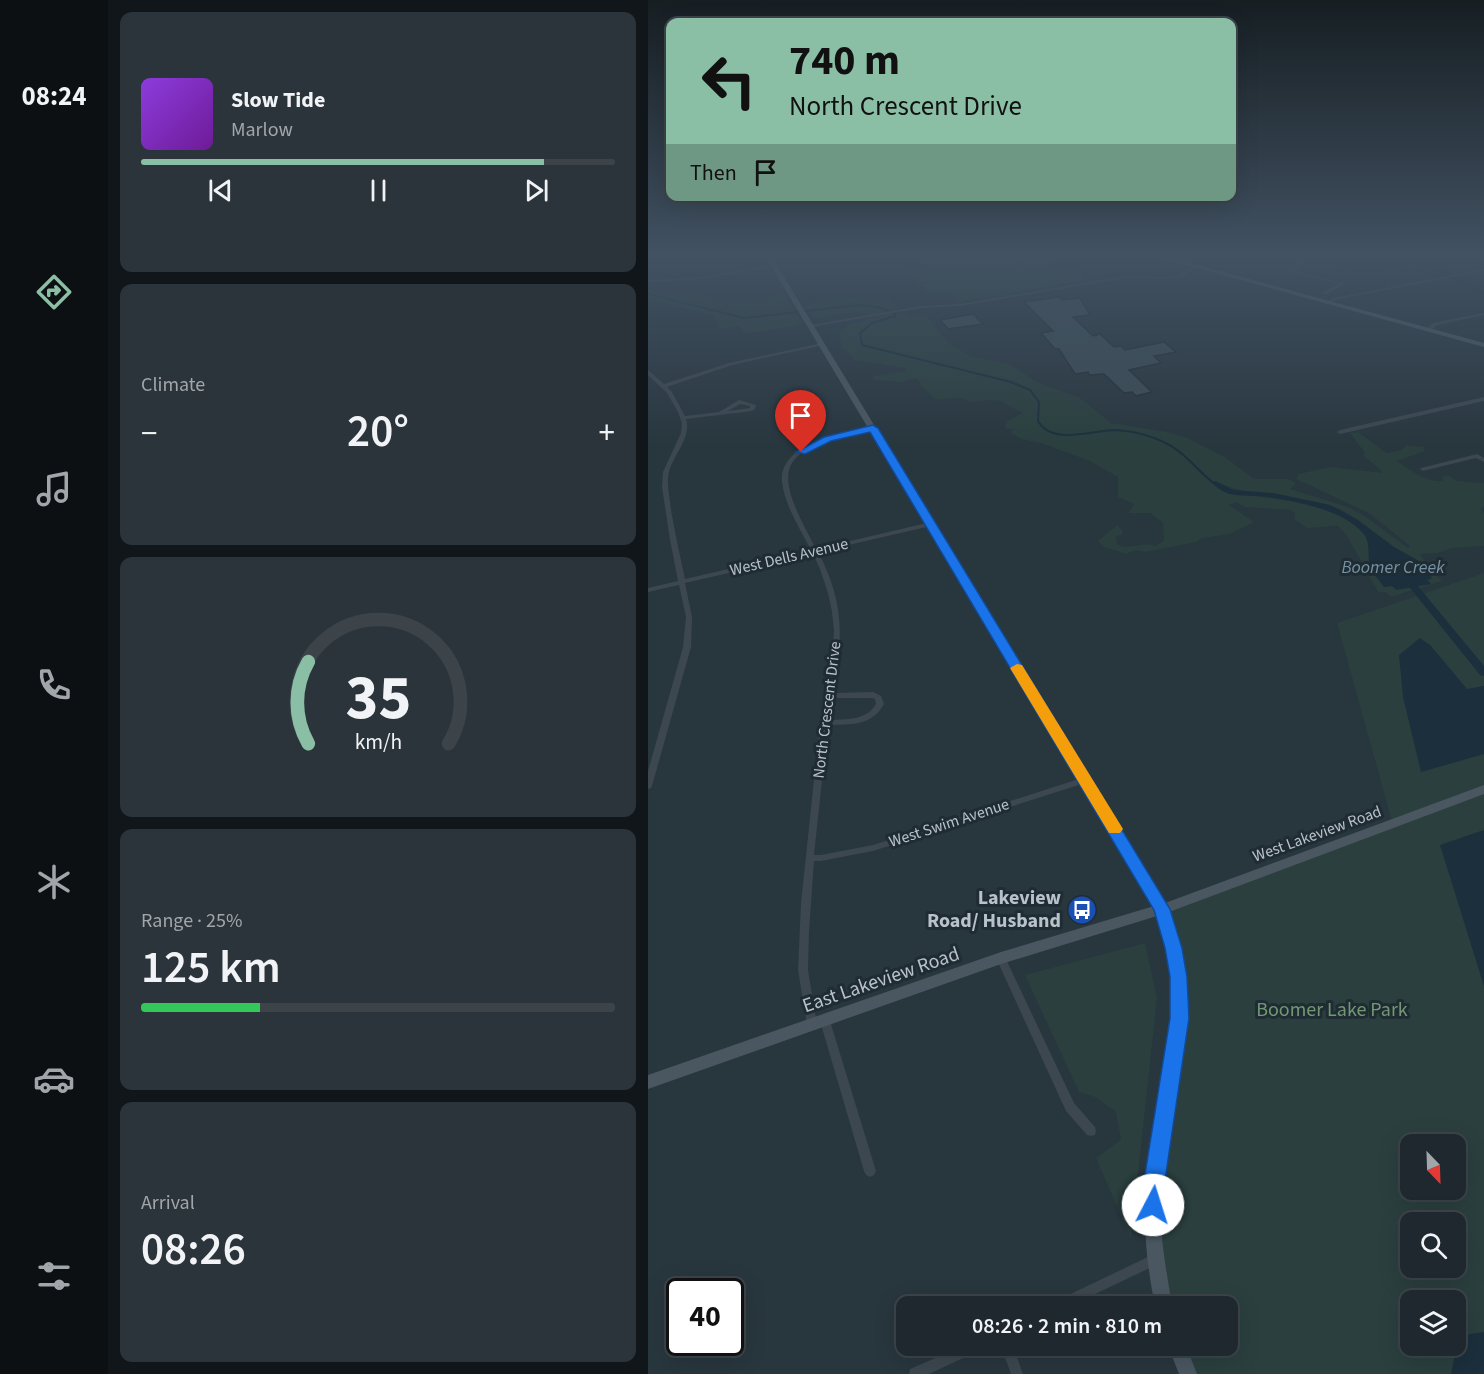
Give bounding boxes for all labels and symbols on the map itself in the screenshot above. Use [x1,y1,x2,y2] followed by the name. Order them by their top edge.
[775,390,826,452] pin
[728,533,850,581] street label: West Dells Avenue
[1341,555,1445,580] water label: Boomer Creek
[808,640,846,780] street label: North Crescent Drive
[886,793,1012,853] street label: West Swim Avenue
[1250,800,1384,868] street label: West Lakeview Road
[927,884,1061,935] place label: Lakeview Road/ Husband
[1066,894,1098,926] bus stop icon: Lakeview Road/ Husband
[799,940,963,1020] street label: East Lakeview Road
[1256,996,1408,1024] park label: Boomer Lake Park
[1400,1134,1466,1200] north arrow
[1121,1173,1185,1237] position arrow
[666,1278,744,1356] speed limit sign: 40

